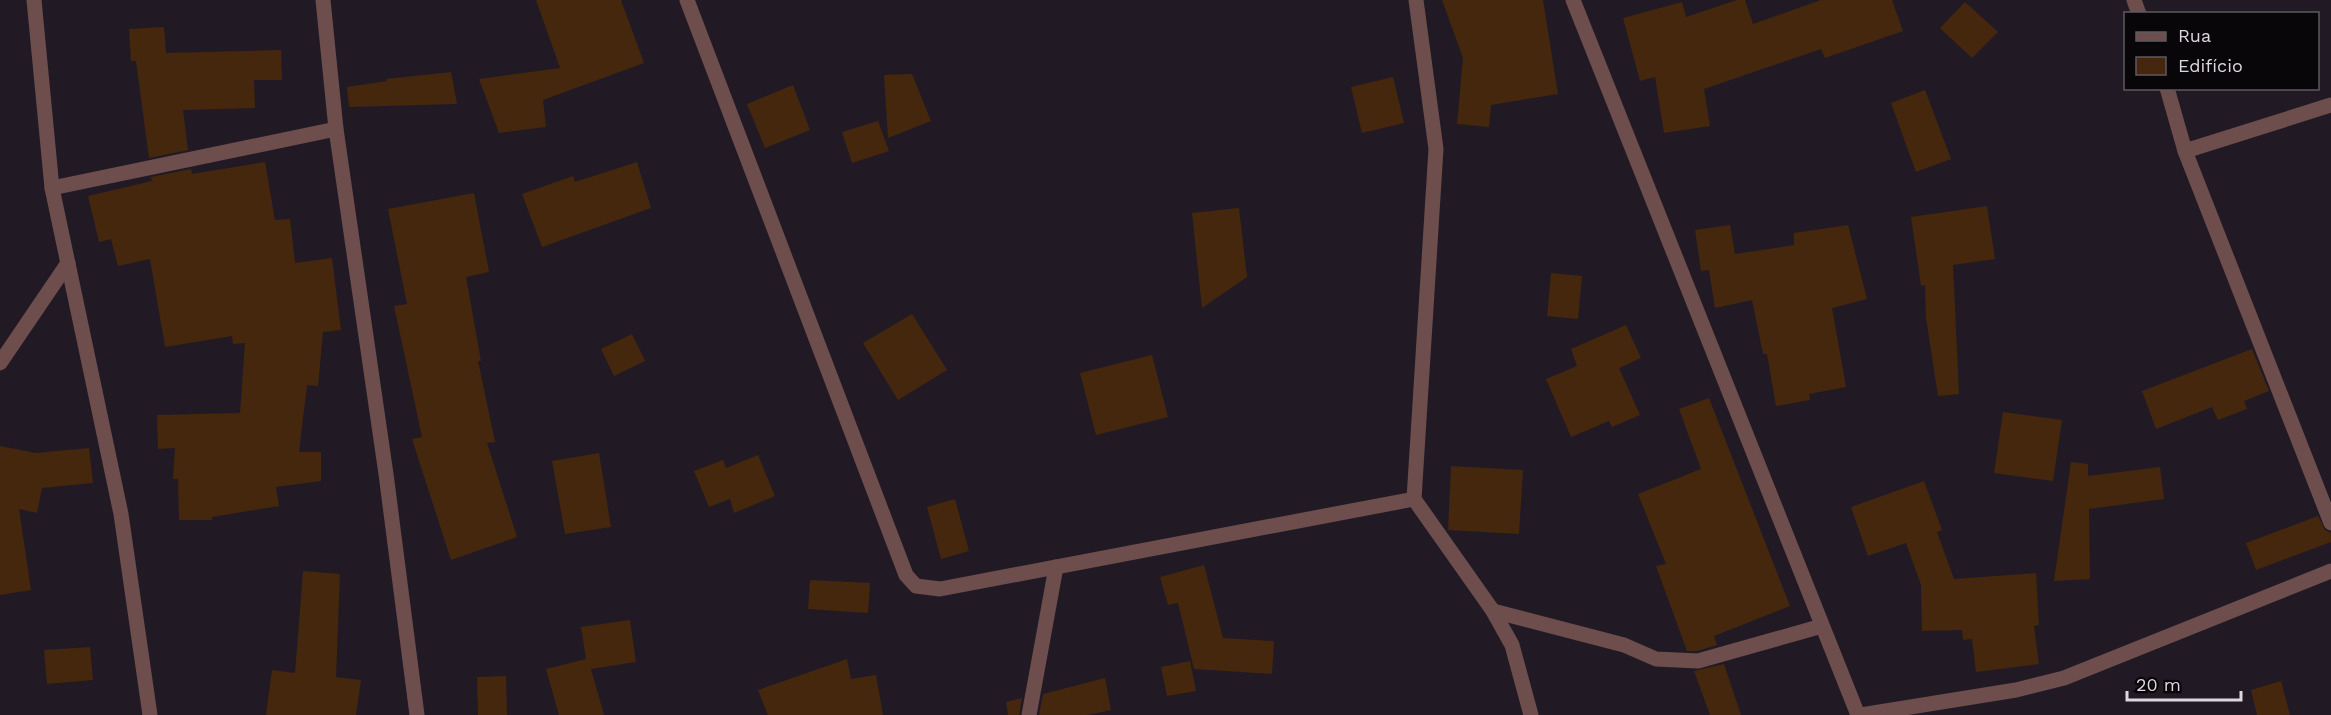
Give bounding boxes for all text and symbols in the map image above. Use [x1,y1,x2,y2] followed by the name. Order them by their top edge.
[2124,12,2319,90] legend
[2178,25,2211,46] text: Rua
[2178,55,2243,76] text: Edifício
[2127,664,2241,702] scale bar
[2136,674,2181,695] text: 20 m

